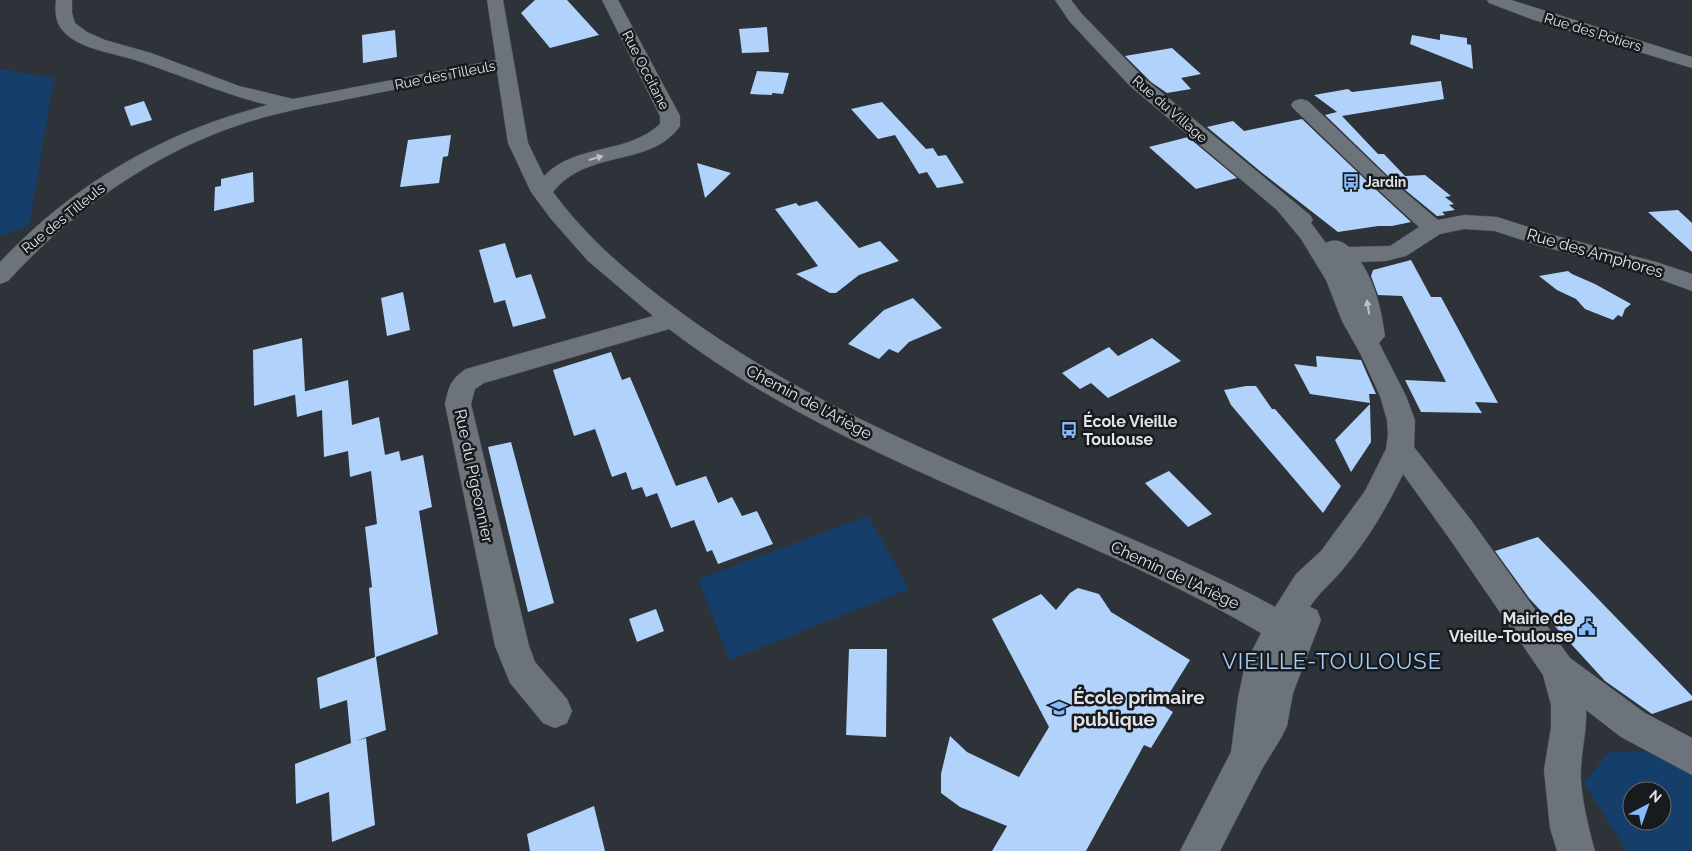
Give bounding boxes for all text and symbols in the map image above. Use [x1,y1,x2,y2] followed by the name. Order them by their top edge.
[1542,10,1644,54] street label: Rue des Potiers
[619,28,673,112] street label: Rue Occitane
[393,57,497,93] street label: Rue des Tilleuls
[1129,72,1211,146] street label: Rue du Village
[589,153,604,161] one-way arrow
[1341,172,1361,192] bus stop icon: Jardin
[1365,174,1406,190] place label: Jardin
[18,179,108,256] street label: Rue des Tilleuls
[1525,224,1665,282] street label: Rue des Amphores
[1363,299,1371,315] one-way arrow
[743,361,875,443] street label: Chemin de l'Ariège
[451,407,498,545] street label: Rue du Pigeonnier
[1083,411,1178,449] place label: École Vieille Toulouse
[1059,420,1079,440] bus stop icon: École Vieille Toulouse
[1108,537,1242,613] street label: Chemin de l'Ariège
[1449,609,1573,646] place label: Mairie de Vieille-Toulouse
[1577,617,1597,637] public building icon: Mairie de Vieille-Toulouse
[1222,648,1442,674] district label: VIEILLE-TOULOUSE
[1073,686,1205,730] place label: École primaire publique
[1049,698,1069,718] school or university icon: École primaire publique
[1622,781,1672,831] north arrow
[1646,787,1665,806] text: N

